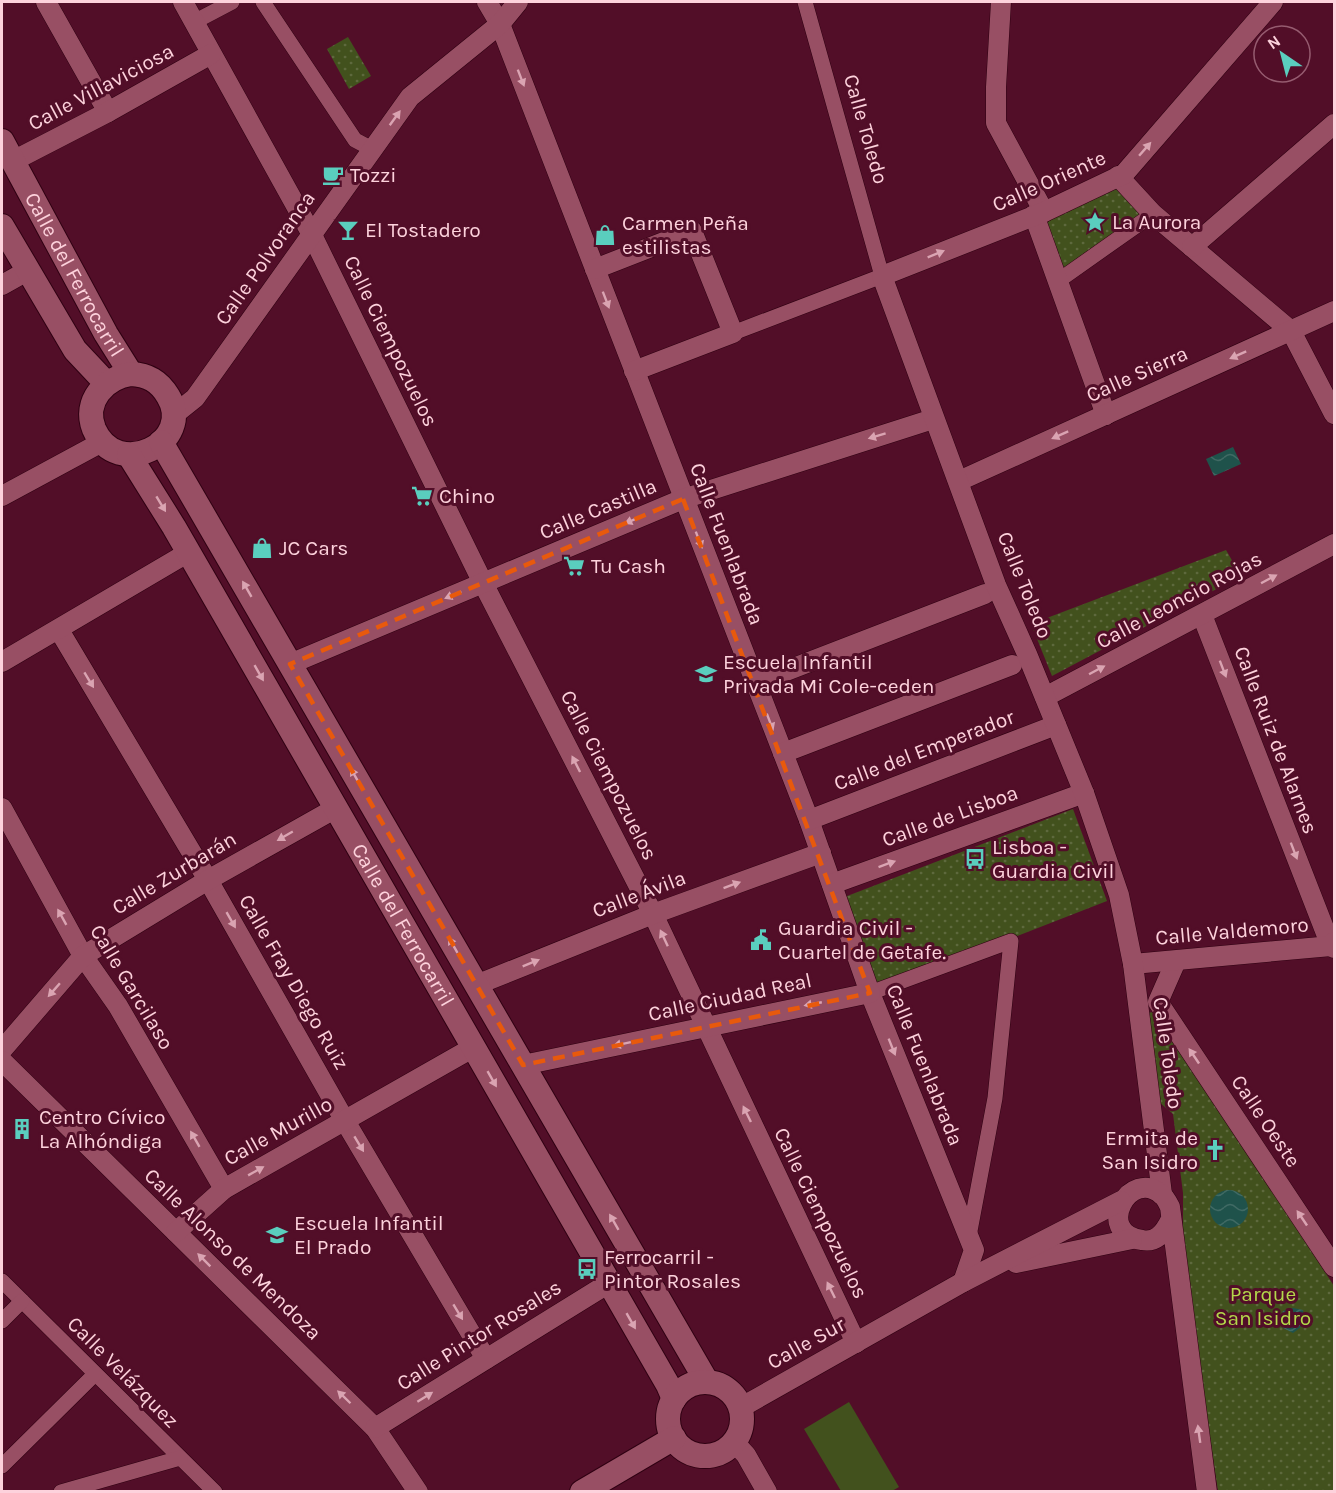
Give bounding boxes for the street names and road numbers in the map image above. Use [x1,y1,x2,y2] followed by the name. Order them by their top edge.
[24,39,178,135] street label: Calle Villaviciosa
[839,71,893,187] street label: Calle Toledo
[989,145,1109,217] street label: Calle Oriente
[210,187,320,329] street label: Calle Polvoranca
[20,188,129,361] street label: Calle del Ferrocarril
[339,252,443,430] street label: Calle Ciempozuelos
[1083,341,1191,407] street label: Calle Sierra
[685,460,769,628] street label: Calle Fuenlabrada
[536,474,660,544] street label: Calle Castilla
[993,528,1057,642] street label: Calle Toledo
[1092,546,1266,654] street label: Calle Leoncio Rojas
[1229,643,1323,837] street label: Calle Ruiz de Alarnes
[556,686,662,864] street label: Calle Ciempozuelos
[830,704,1018,795] street label: Calle del Emperador
[879,780,1021,852] street label: Calle de Lisboa
[108,827,240,919] street label: Calle Zurbarán
[347,839,459,1010] street label: Calle del Ferrocarril
[589,865,689,923] street label: Calle Ávila
[234,890,354,1074] street label: Calle Fray Diego Ruiz
[1154,912,1310,950] street label: Calle Valdemoro
[85,920,179,1054] street label: Calle Garcilaso
[646,968,814,1026] street label: Calle Ciudad Real
[882,981,968,1149] street label: Calle Fuenlabrada
[1148,995,1188,1111] street label: Calle Toledo
[1226,1070,1306,1172] street label: Calle Oeste
[220,1092,336,1170] street label: Calle Murillo
[769,1124,873,1302] street label: Calle Ciempozuelos
[140,1163,326,1345] street label: Calle Alonso de Mendoza
[392,1275,566,1395] street label: Calle Pintor Rosales
[63,1312,183,1432] street label: Calle Velázquez
[763,1312,849,1374] street label: Calle Sur

